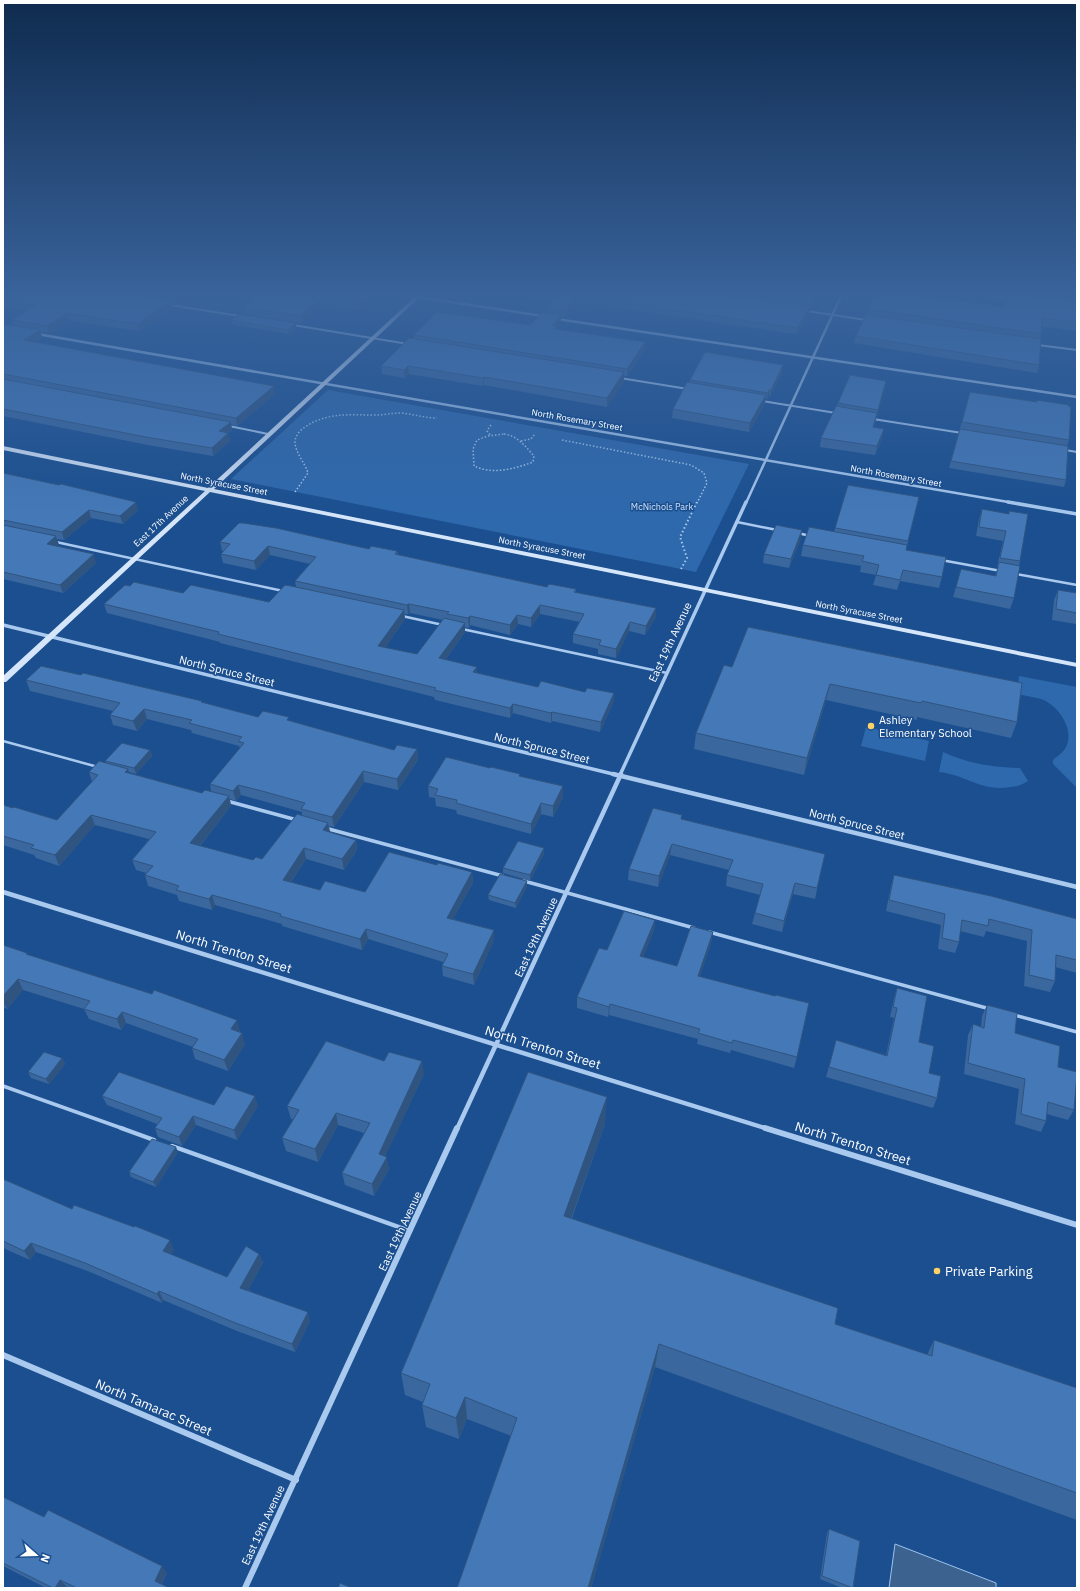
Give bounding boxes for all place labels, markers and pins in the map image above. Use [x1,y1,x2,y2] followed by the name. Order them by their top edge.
[879,713,972,740] place label: Ashley Elementary School
[866,721,876,731] marker: Ashley Elementary School
[945,1263,1033,1280] place label: Private Parking
[932,1266,942,1276] marker: Private Parking

